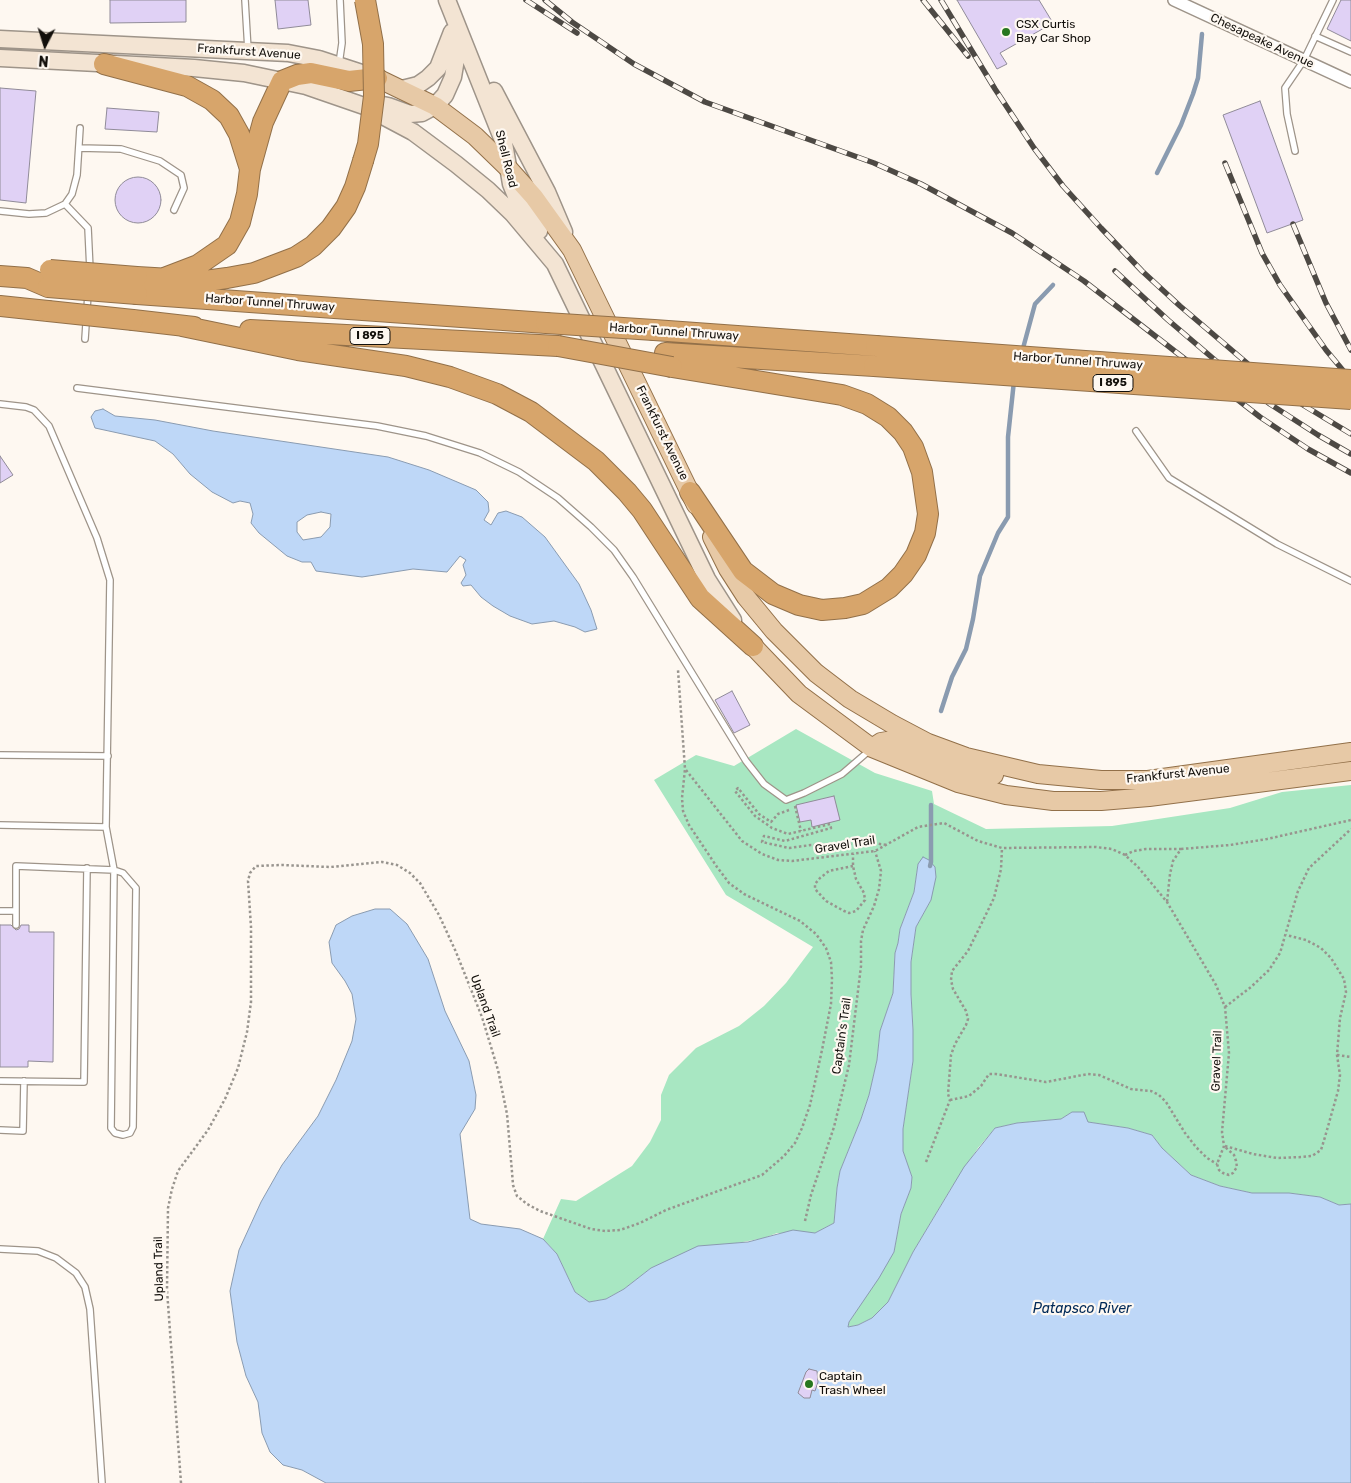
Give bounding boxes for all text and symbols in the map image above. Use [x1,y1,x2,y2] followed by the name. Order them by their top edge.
[1208,11,1316,71] street label: Chesapeake Avenue
[1016,18,1091,46] place label: CSX Curtis Bay Car Shop
[20,20,70,70] north arrow
[1000,26,1012,38] marker: CSX Curtis Bay Car Shop
[197,41,301,63] street label: Frankfurst Avenue
[38,52,49,69] text: N
[492,129,520,189] street label: Shell Road
[205,291,335,315] street label: Harbor Tunnel Thruway
[609,320,739,344] street label: Harbor Tunnel Thruway
[350,328,390,344] road number: I 895
[1013,349,1143,373] street label: Harbor Tunnel Thruway
[1093,374,1133,392] road number: I 895
[633,383,691,483] street label: Frankfurst Avenue
[1126,761,1230,787] street label: Frankfurst Avenue
[814,833,876,857] street label: Gravel Trail
[467,973,503,1039] street label: Upland Trail
[830,997,854,1075] street label: Captain's Trail
[1209,1030,1225,1092] street label: Gravel Trail
[151,1236,167,1302] street label: Upland Trail
[1033,1301,1131,1317] water label: Patapsco River
[819,1370,886,1398] place label: Captain Trash Wheel
[803,1378,815,1390] marker: Captain Trash Wheel

